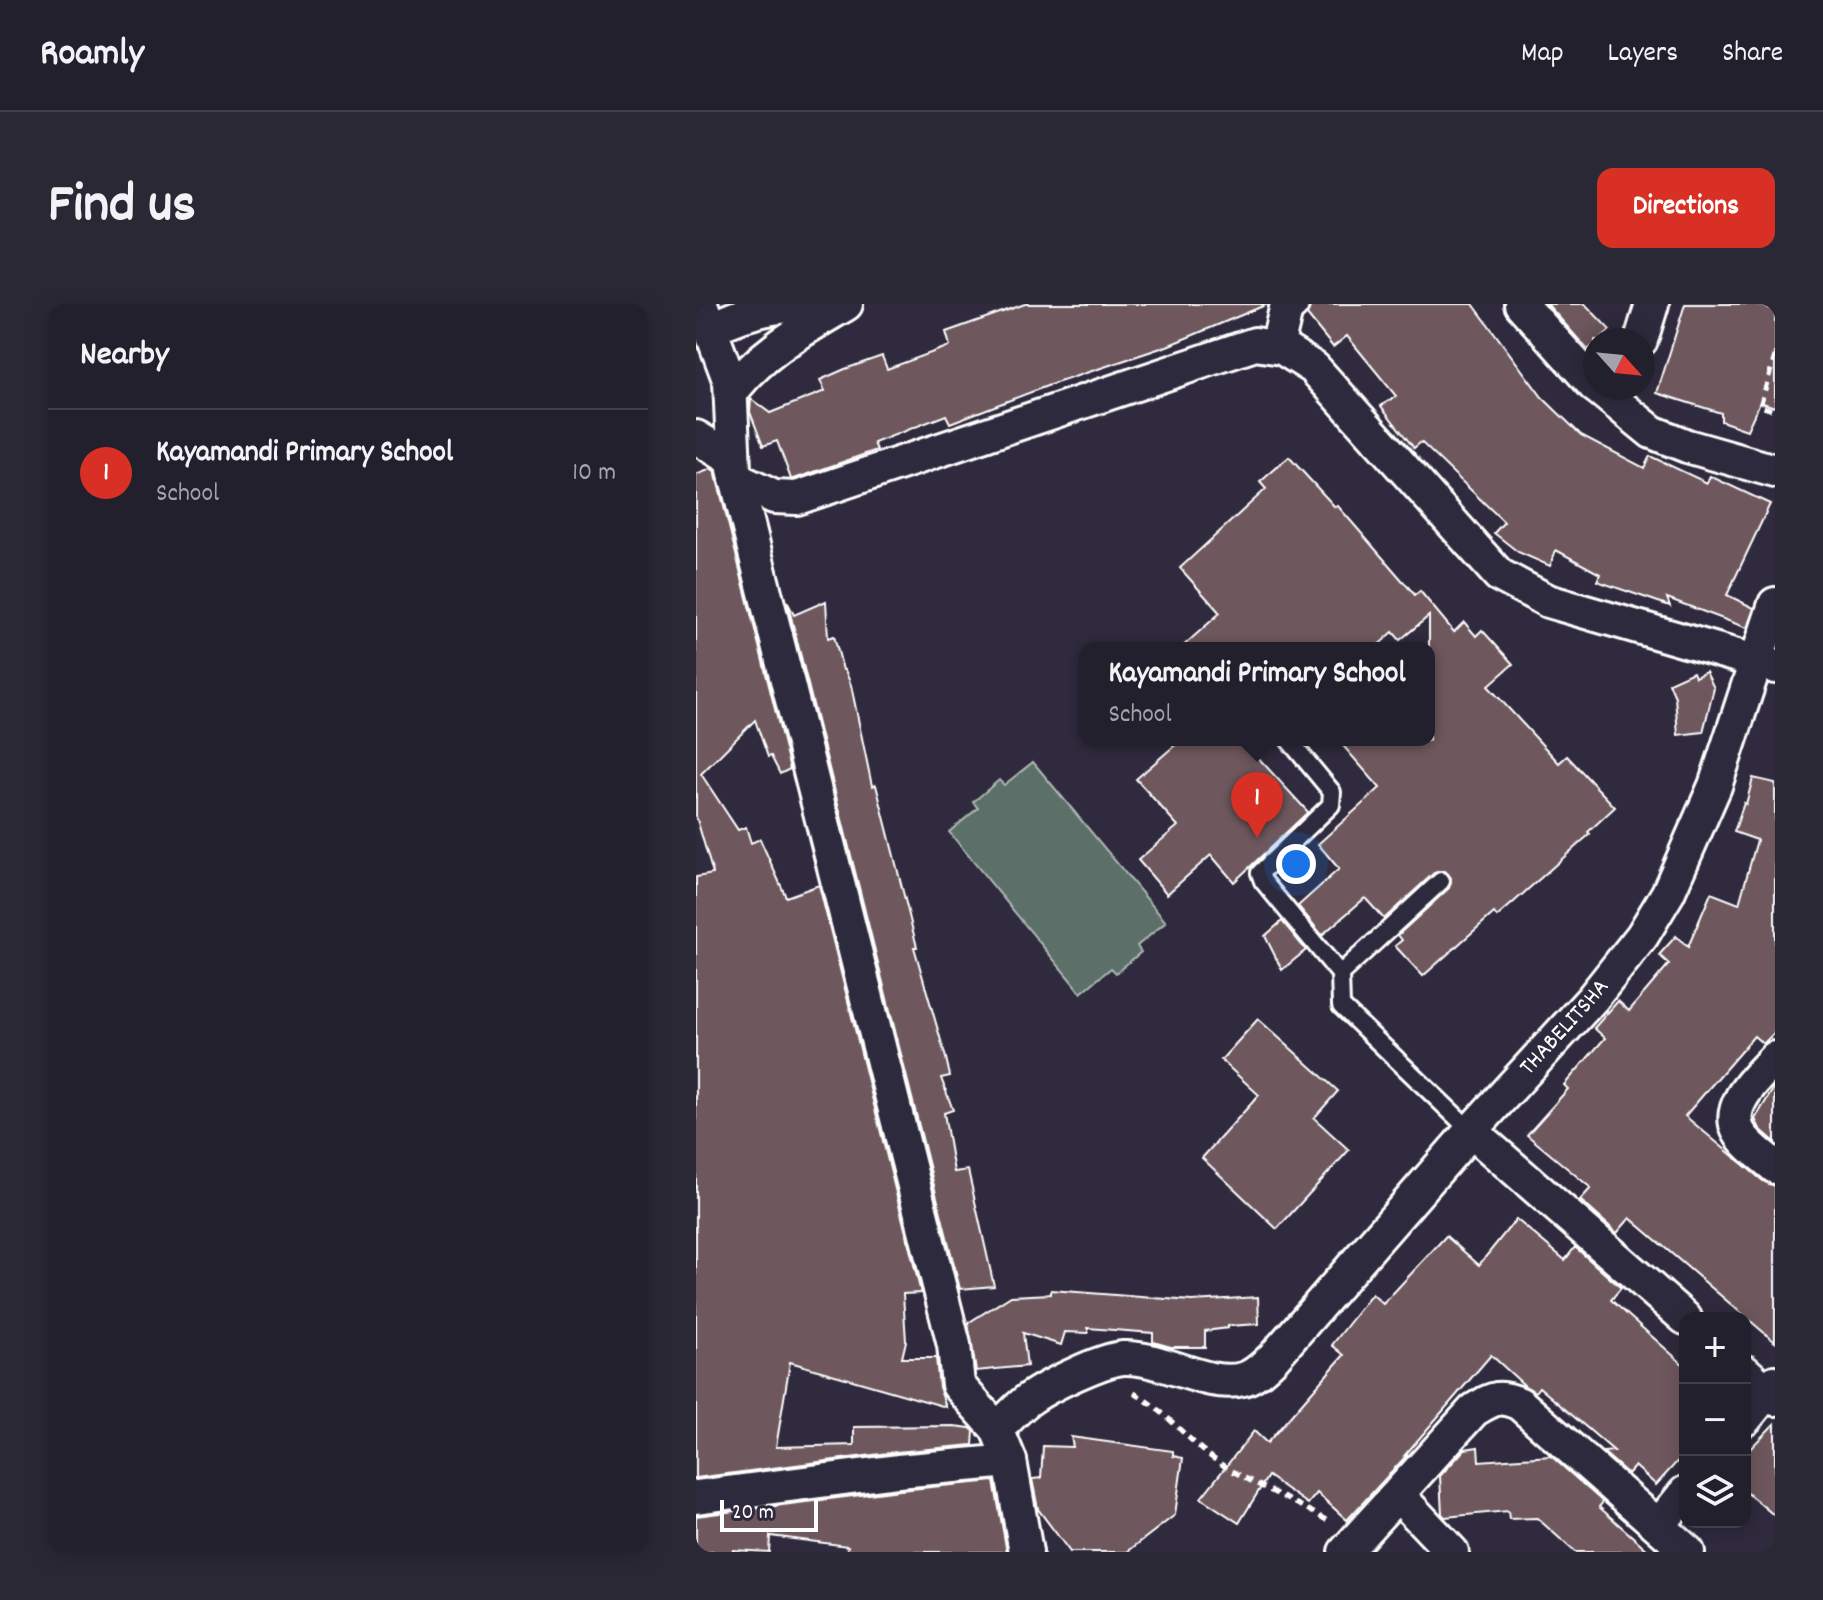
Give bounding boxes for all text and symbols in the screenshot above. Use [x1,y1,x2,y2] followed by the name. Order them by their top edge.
[40,28,144,83] text: Roamly
[1521,35,1564,75] text: Map
[1608,35,1678,75] text: Layers
[1722,35,1783,75] text: Share
[48,168,196,248] text: Find us
[1597,168,1775,248] button: Directions
[1583,328,1655,400] north arrow
[80,332,169,381] text: Nearby
[156,433,453,476] text: Kayamandi Primary School
[103,455,109,492] text: 1
[572,455,616,492] text: 10 m
[156,476,219,513] text: School
[1079,642,1435,746] popup
[1108,654,1406,697] text: Kayamandi Primary School
[1108,697,1172,734] text: School
[1231,772,1283,838] pin: 1
[1276,844,1316,884] your location
[1512,972,1618,1084] street label: THABELITSHA
[1679,1312,1751,1528] map controls
[1679,1312,1751,1384] button: +
[1679,1384,1751,1456] button: −
[1679,1456,1751,1528] button: layers
[720,1496,818,1532] scale bar
[732,1498,774,1529] text: 20 m

